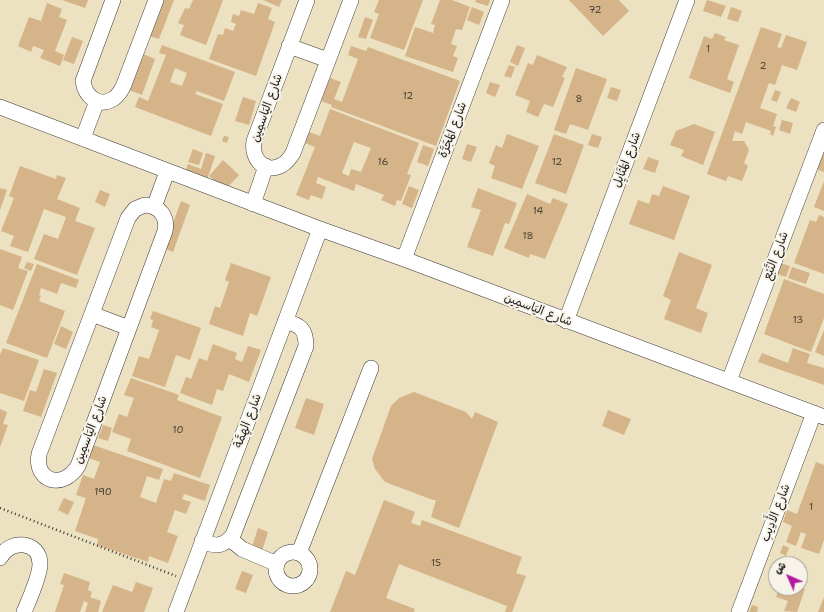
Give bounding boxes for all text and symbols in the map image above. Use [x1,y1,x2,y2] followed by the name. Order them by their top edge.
[588,4,602,16] house number: 72
[706,43,710,55] house number: 1
[760,60,766,72] house number: 2
[248,72,286,144] street label: شارع اليَاسمِين
[403,90,413,102] house number: 12
[576,93,582,105] house number: 8
[436,100,470,160] street label: شارع المَجَرَّة
[610,130,644,190] street label: شارع المَثَايِل
[378,156,388,168] house number: 16
[552,156,562,168] house number: 12
[533,205,543,217] house number: 14
[522,230,534,242] house number: 18
[760,230,792,282] street label: شارع النَّبْع
[502,290,574,330] street label: شارع اليَاسمِين
[793,314,803,326] house number: 13
[231,392,265,450] street label: شارع الهِمَّة
[71,394,111,466] street label: شارع اليَاسمِين
[173,424,183,436] house number: 10
[758,482,794,544] street label: شارع الأَدِيب
[94,486,112,498] house number: 190
[809,501,813,513] house number: 1
[768,556,808,596] north arrow
[431,557,441,569] house number: 15
[770,558,789,577] text: ش

